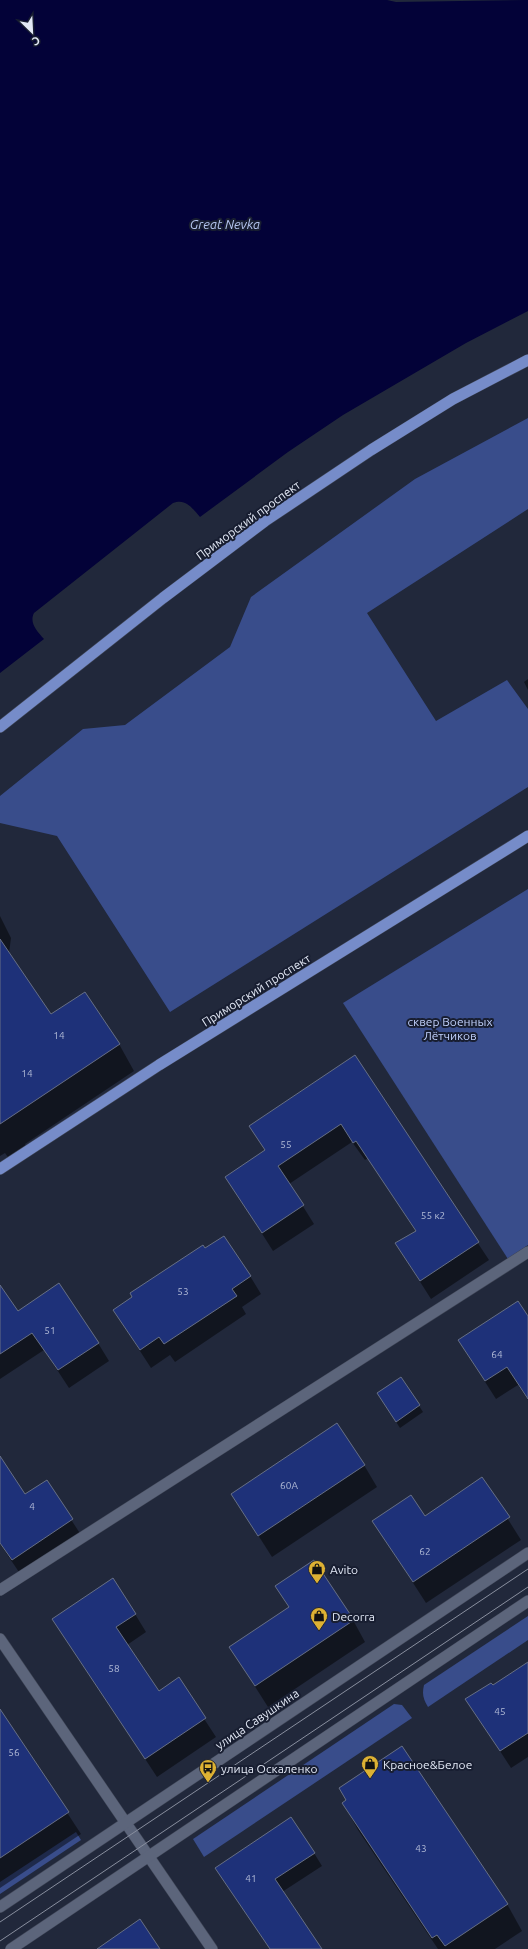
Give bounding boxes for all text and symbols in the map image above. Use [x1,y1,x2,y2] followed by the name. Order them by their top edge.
[12,12,52,52] north arrow
[30,34,42,48] text: С
[190,217,260,231] water label: Great Nevka
[193,477,303,562] street label: Приморский проспект
[199,951,313,1029] street label: Приморский проспект
[407,1015,493,1042] park label: сквер Военных Лётчиков
[53,1030,65,1041] house number: 14
[21,1068,33,1079] house number: 14
[280,1139,292,1150] house number: 55
[421,1210,445,1221] house number: 55 к2
[177,1286,189,1297] house number: 53
[44,1325,56,1336] house number: 51
[491,1349,503,1360] house number: 64
[280,1480,298,1491] house number: 60А
[29,1501,35,1512] house number: 4
[419,1546,431,1557] house number: 62
[307,1559,327,1584] shop icon: Avito
[330,1563,358,1576] place label: Avito
[309,1606,329,1631] shop icon: Decorra
[332,1610,375,1623] place label: Decorra
[108,1663,120,1674] house number: 58
[213,1686,301,1752] street label: улица Савушкина
[494,1706,506,1717] house number: 45
[8,1747,20,1758] house number: 56
[360,1754,380,1779] shop icon: Красное&Белое
[198,1758,218,1783] bus stop icon: улица Оскаленко
[383,1758,472,1771] place label: Красное&Белое
[221,1762,317,1775] place label: улица Оскаленко
[415,1843,427,1854] house number: 43
[245,1873,257,1884] house number: 41

